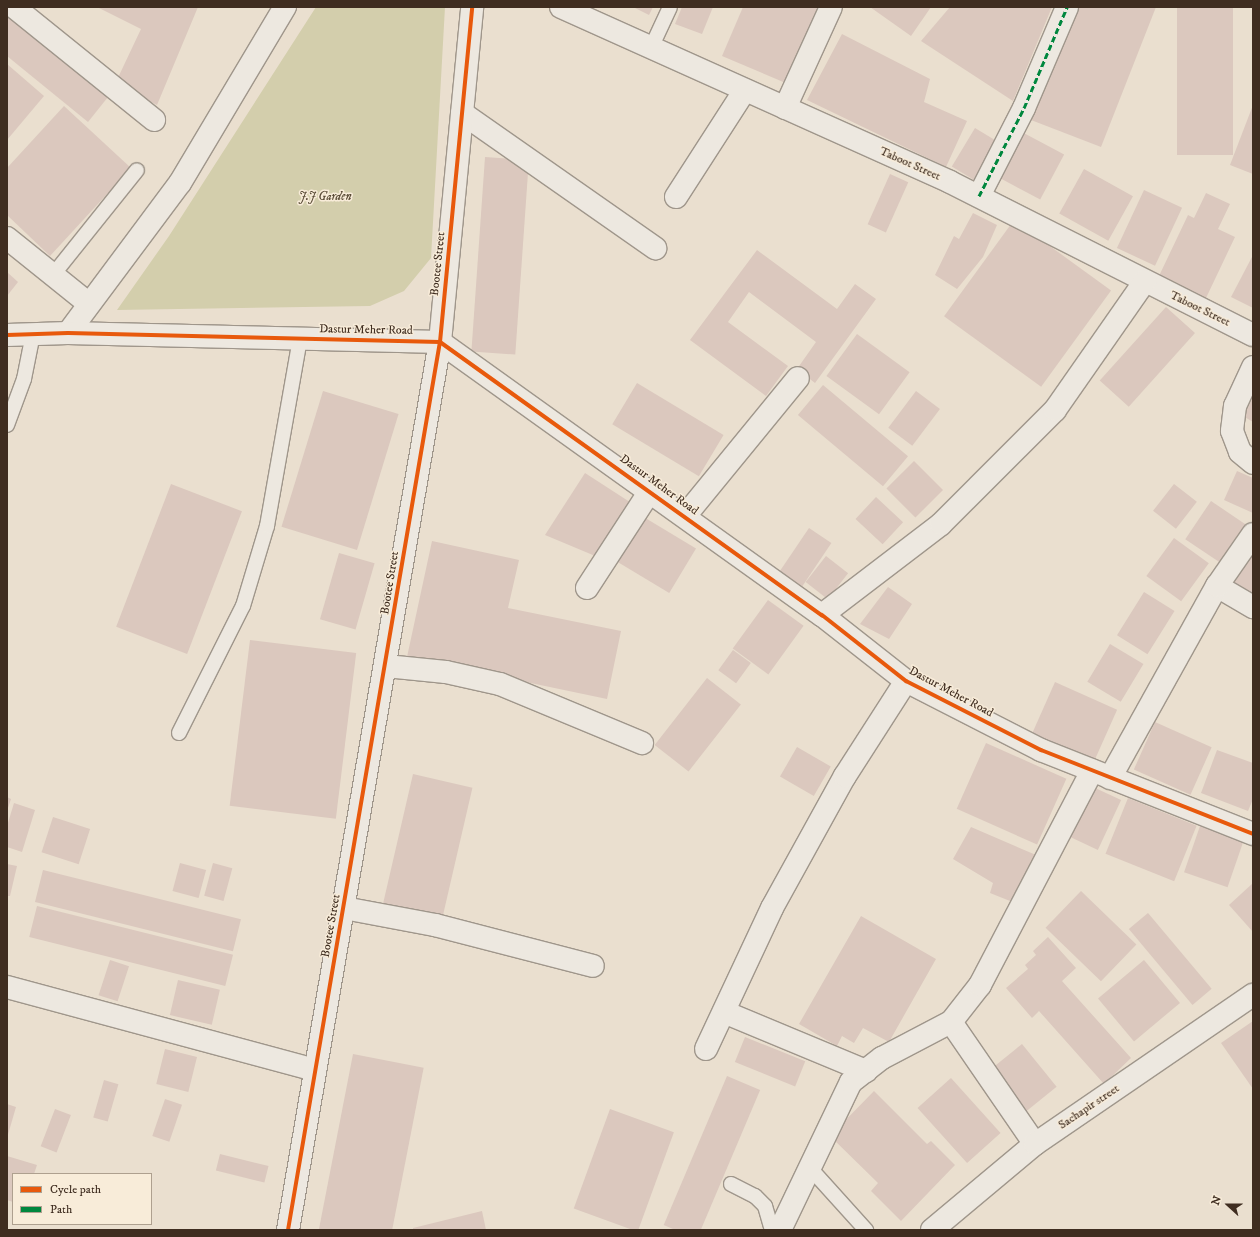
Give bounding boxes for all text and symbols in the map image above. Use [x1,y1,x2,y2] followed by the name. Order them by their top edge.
[877,144,943,184] street label: Taboot Street
[299,190,351,204] park label: J.J Garden
[427,231,449,297] street label: Bootee Street
[1168,288,1232,330] street label: Taboot Street
[319,322,413,338] street label: Dastur Meher Road
[617,452,701,518] street label: Dastur Meher Road
[378,550,402,616] street label: Bootee Street
[906,664,996,720] street label: Dastur Meher Road
[318,893,344,959] street label: Bootee Street
[1056,1081,1122,1133] street label: Sachapir street
[12,1173,152,1225] legend
[50,1182,101,1197] text: Cycle path
[1208,1185,1248,1225] north arrow
[1209,1194,1225,1207] text: N
[50,1202,72,1217] text: Path

